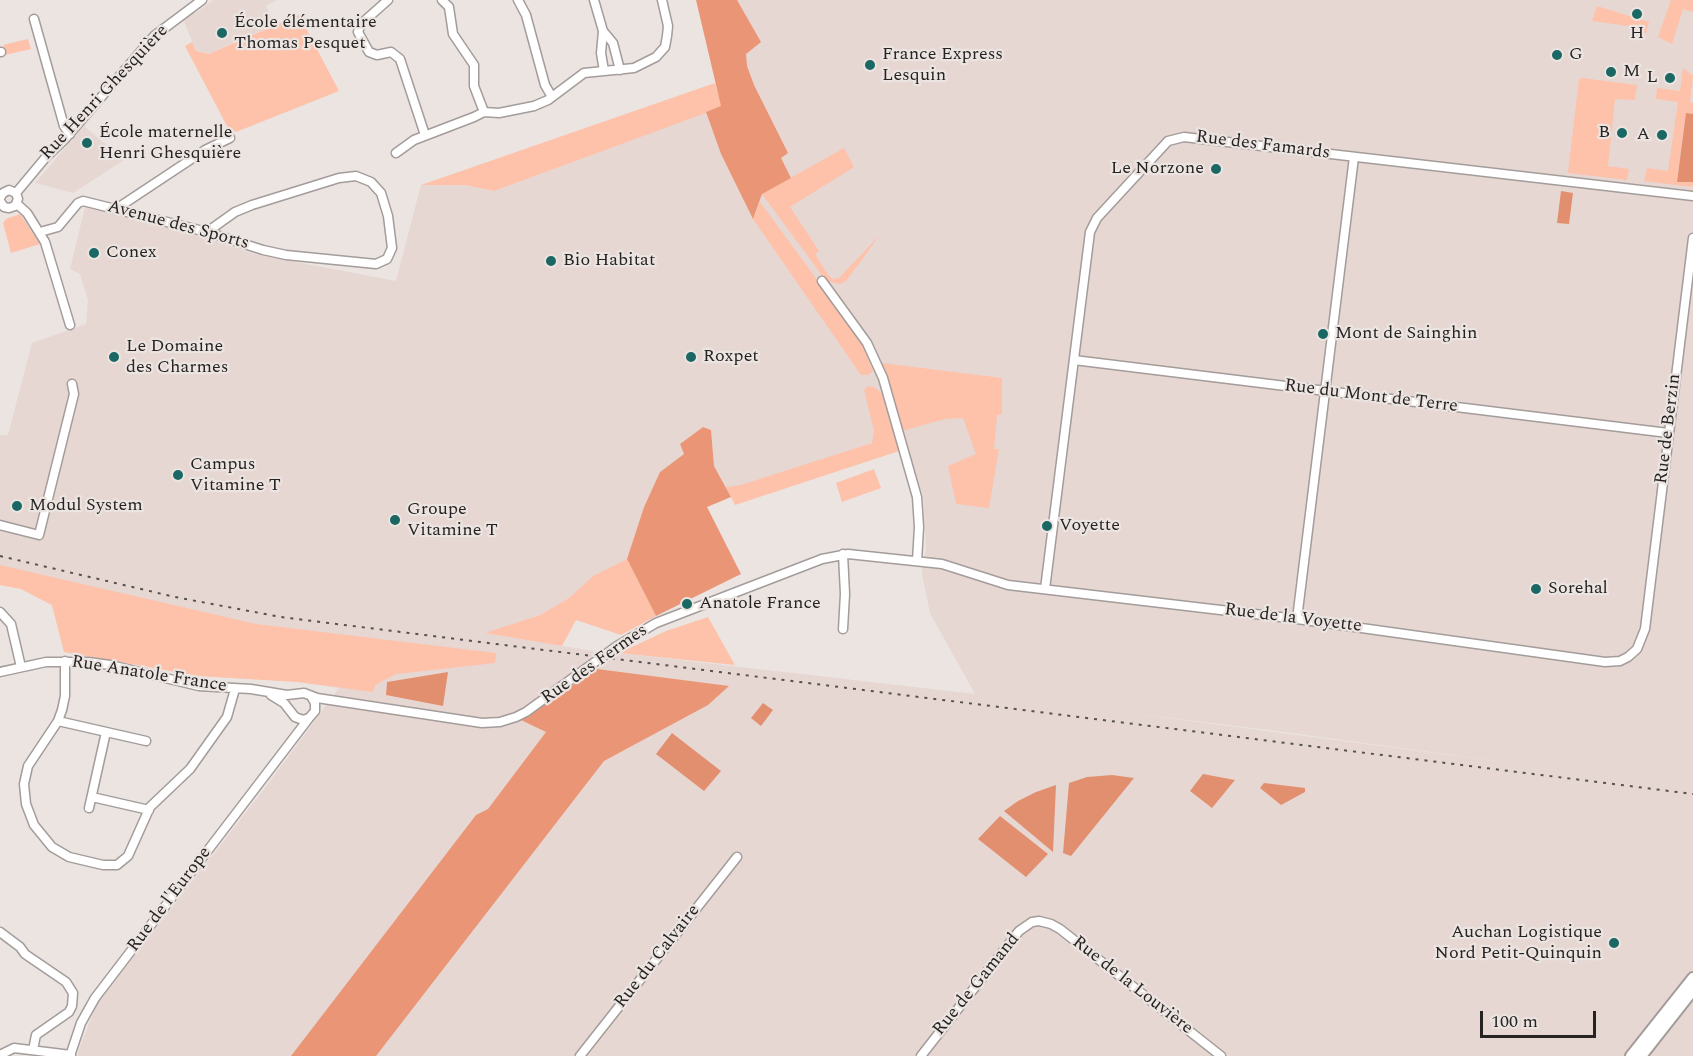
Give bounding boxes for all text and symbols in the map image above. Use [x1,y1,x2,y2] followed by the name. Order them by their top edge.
[1630,7,1644,21] marker: H
[234,12,377,54] place label: École élémentaire Thomas Pesquet
[37,21,173,165] street label: Rue Henri Ghesquière
[1630,23,1644,45] place label: H
[215,26,229,40] marker: École élémentaire Thomas Pesquet
[882,44,1003,86] place label: France Express Lesquin
[1569,44,1583,66] place label: G
[1550,48,1564,62] marker: G
[863,58,877,72] marker: France Express Lesquin
[1623,61,1640,83] place label: M
[1604,65,1618,79] marker: M
[1647,67,1658,89] place label: L
[1663,71,1677,85] marker: L
[99,122,241,164] place label: École maternelle Henri Ghesquière
[1598,122,1610,144] place label: B
[1637,124,1650,146] place label: A
[1615,126,1629,140] marker: B
[1195,127,1331,165] street label: Rue des Famards
[1655,128,1669,142] marker: A
[80,136,94,150] marker: École maternelle Henri Ghesquière
[1111,158,1204,180] place label: Le Norzone
[1209,162,1223,176] marker: Le Norzone
[105,197,251,255] street label: Avenue des Sports
[106,242,157,264] place label: Conex
[87,246,101,260] marker: Conex
[563,250,655,272] place label: Bio Habitat
[544,254,558,268] marker: Bio Habitat
[1335,323,1477,345] place label: Mont de Sainghin
[1316,327,1330,341] marker: Mont de Sainghin
[126,336,228,378] place label: Le Domaine des Charmes
[703,346,759,368] place label: Roxpet
[107,350,121,364] marker: Le Domaine des Charmes
[684,350,698,364] marker: Roxpet
[1652,373,1686,485] street label: Rue de Berzin
[1283,376,1459,418] street label: Rue du Mont de Terre
[190,454,281,496] place label: Campus Vitamine T
[171,468,185,482] marker: Campus Vitamine T
[29,495,143,517] place label: Modul System
[10,499,24,513] marker: Modul System
[407,499,498,542] place label: Groupe Vitamine T
[388,513,402,527] marker: Groupe Vitamine T
[1059,515,1120,537] place label: Voyette
[1040,519,1054,533] marker: Voyette
[1548,578,1608,600] place label: Sorehal
[1529,582,1543,596] marker: Sorehal
[699,593,821,615] place label: Anatole France
[680,597,694,611] marker: Anatole France
[1223,600,1363,638] street label: Rue de la Voyette
[538,620,652,710] street label: Rue des Fermes
[70,652,228,698] street label: Rue Anatole France
[123,843,217,957] street label: Rue de l'Europe
[611,901,705,1013] street label: Rue du Calvaire
[1435,922,1602,964] place label: Auchan Logistique Nord Petit-Quinquin
[929,929,1025,1041] street label: Rue de Gamand
[1067,932,1197,1040] street label: Rue de la Louvière
[1607,936,1621,950] marker: Auchan Logistique Nord Petit-Quinquin
[1483,999,1598,1037] scale bar
[1491,1008,1538,1035] text: 100 m

